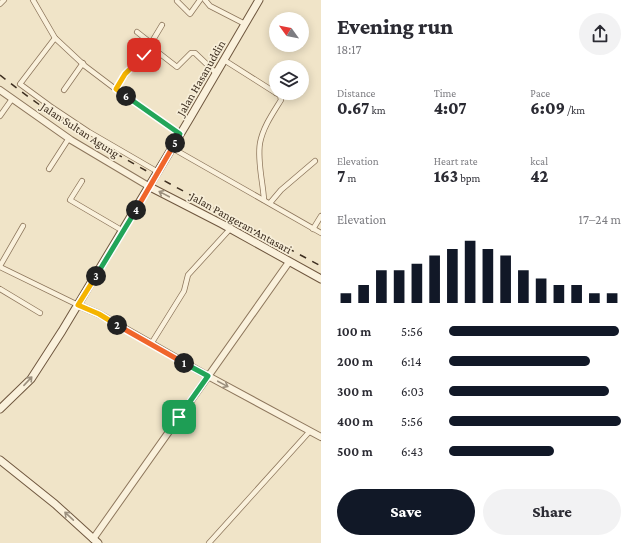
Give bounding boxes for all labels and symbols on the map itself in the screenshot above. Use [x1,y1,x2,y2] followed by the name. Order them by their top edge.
[269,12,309,52] north arrow
[173,37,229,119] street label: Jalan Hasanuddin
[127,38,161,72] pin
[116,86,136,106] pin: 6
[37,99,122,161] street label: Jalan Sultan Agung
[165,133,185,153] pin: 5
[158,189,170,197] one-way arrow
[187,189,294,257] street label: Jalan Pangeran Antasari
[126,200,146,220] pin: 4
[86,266,106,286] pin: 3
[107,315,127,335] pin: 2
[174,353,194,373] pin: 1
[23,376,32,387] one-way arrow
[217,381,229,389] one-way arrow
[162,400,196,434] pin
[64,512,74,521] one-way arrow

